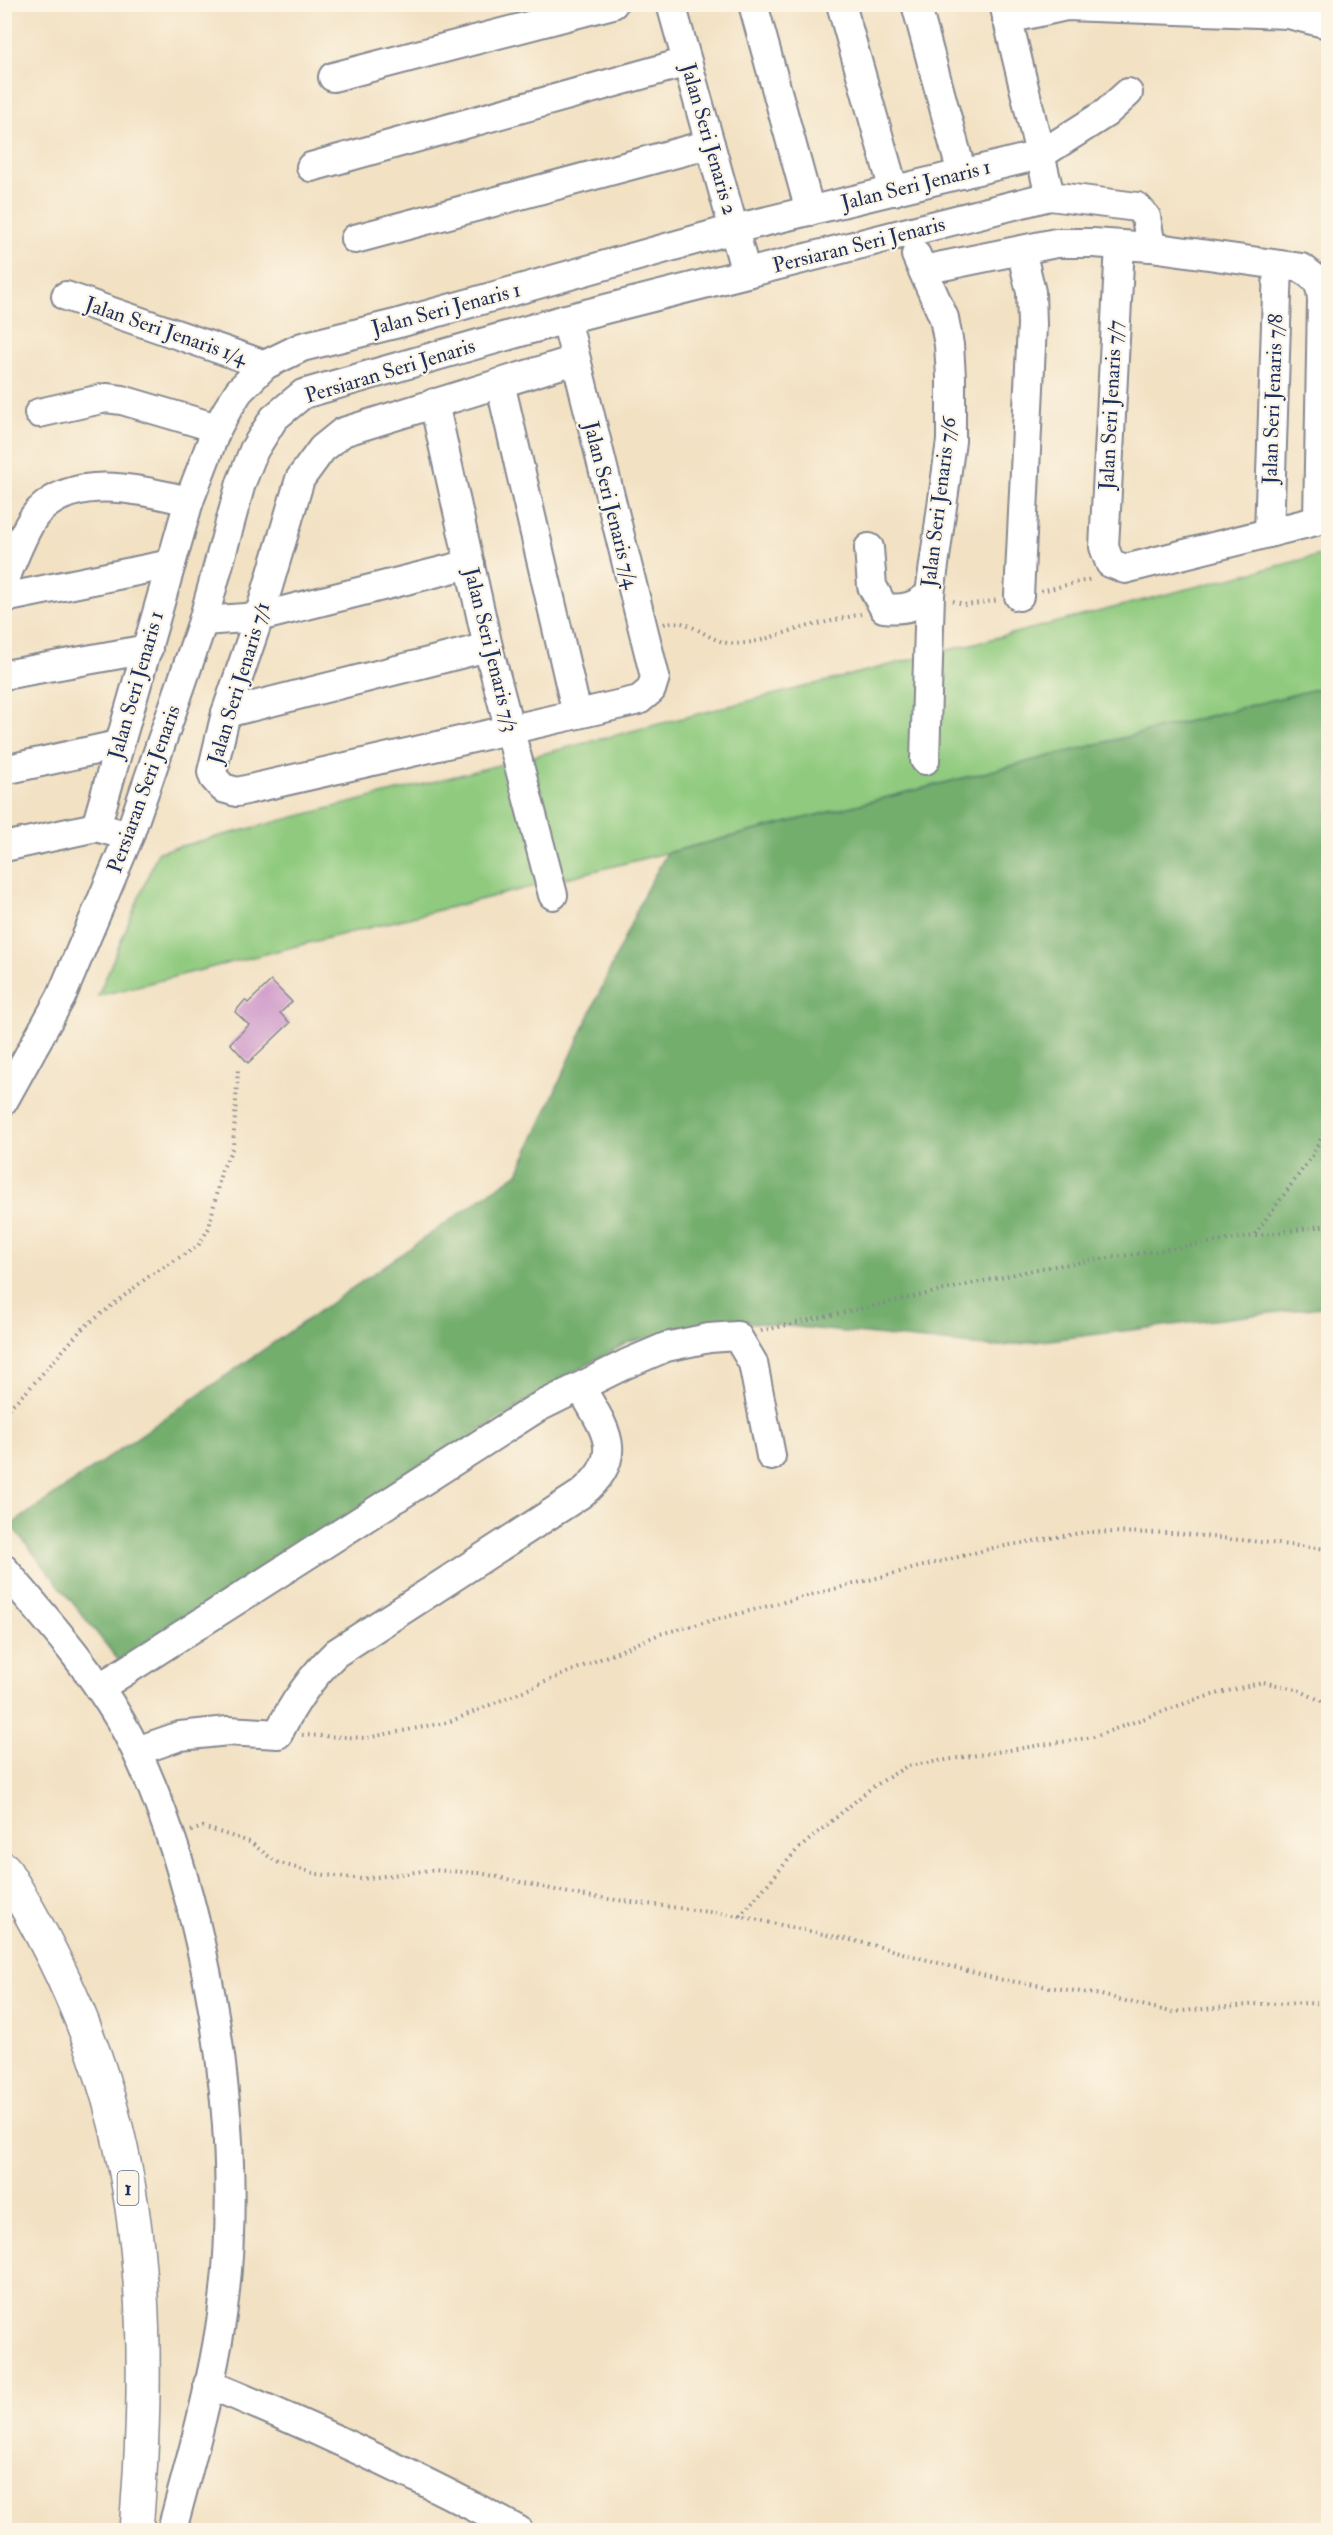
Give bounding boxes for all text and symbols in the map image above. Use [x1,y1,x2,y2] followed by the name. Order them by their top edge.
[674,59,744,218] street label: Jalan Seri Jenaris 2
[837,153,994,217] street label: Jalan Seri Jenaris 1
[770,211,948,279] street label: Persiaran Seri Jenaris
[368,276,523,342] street label: Jalan Seri Jenaris 1
[81,290,252,372] street label: Jalan Seri Jenaris 1/4
[1256,313,1289,486] street label: Jalan Seri Jenaris 7/8
[1093,319,1129,492] street label: Jalan Seri Jenaris 7/7
[302,332,478,410] street label: Persiaran Seri Jenaris
[915,414,963,590] street label: Jalan Seri Jenaris 7/6
[577,418,645,593] street label: Jalan Seri Jenaris 7/4
[457,564,524,735] street label: Jalan Seri Jenaris 7/3
[201,599,276,768] street label: Jalan Seri Jenaris 7/1
[102,608,170,763] street label: Jalan Seri Jenaris 1
[101,701,187,877] street label: Persiaran Seri Jenaris
[118,2171,138,2205] road number: 1

